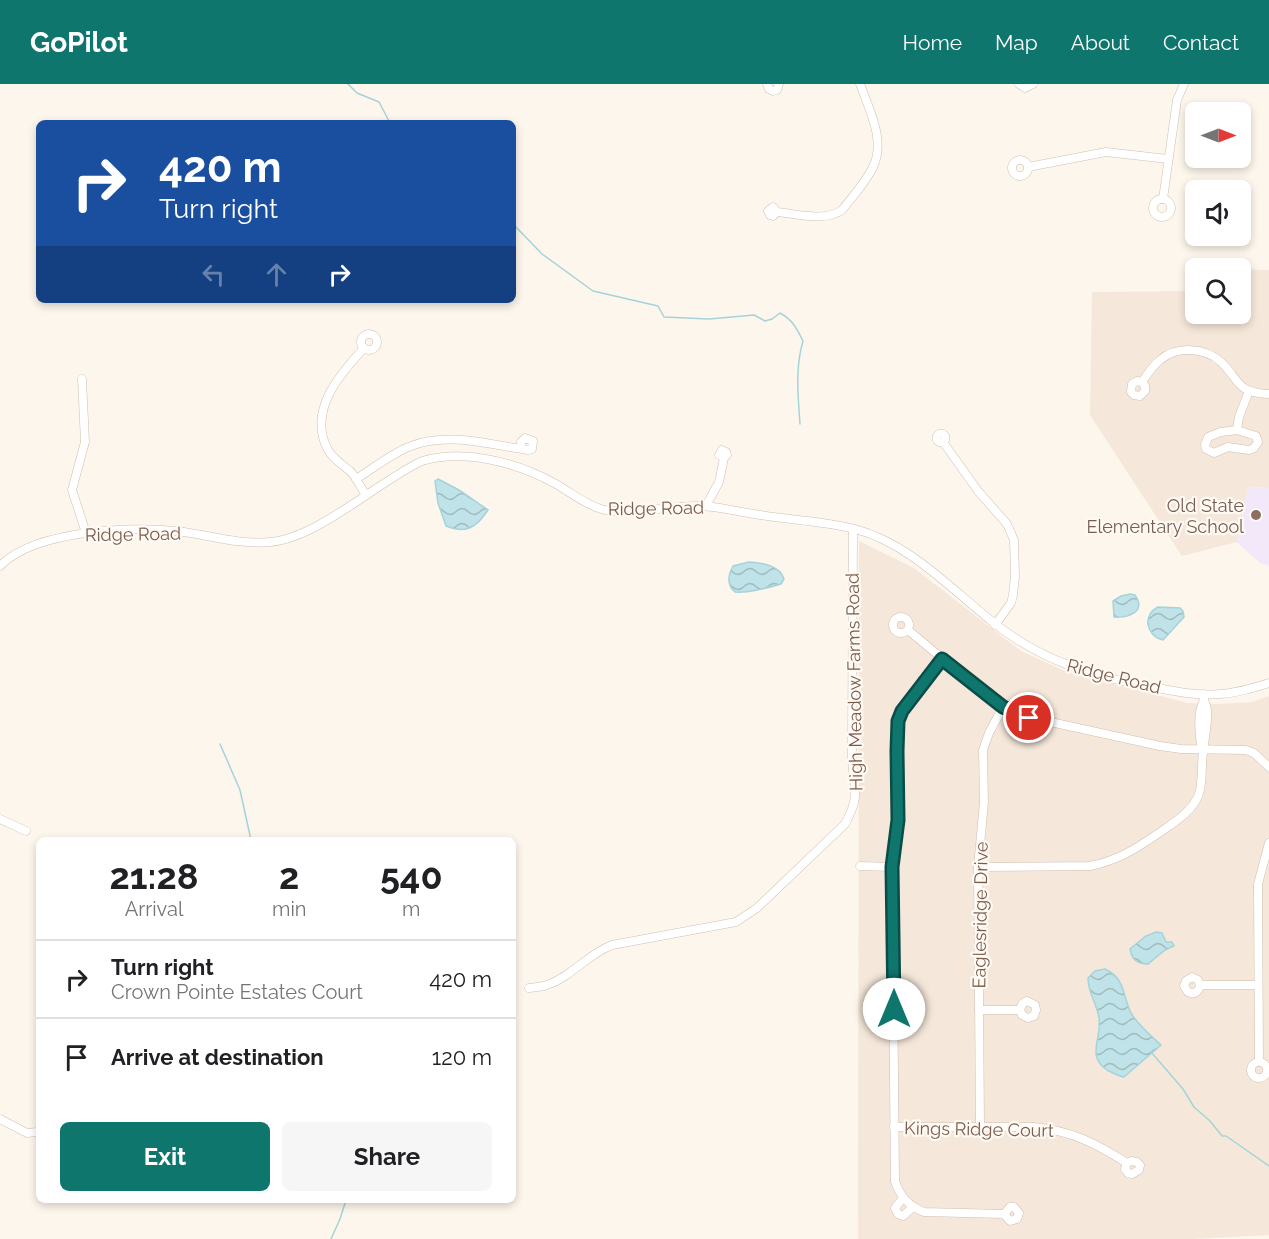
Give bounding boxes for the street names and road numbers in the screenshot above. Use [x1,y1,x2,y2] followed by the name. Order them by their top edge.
[608,497,704,519] street label: Ridge Road
[85,523,181,545] street label: Ridge Road
[842,573,866,791] street label: High Meadow Farms Road
[1065,654,1163,698] street label: Ridge Road
[968,841,992,989] street label: Eaglesridge Drive
[904,1117,1054,1141] street label: Kings Ridge Court

